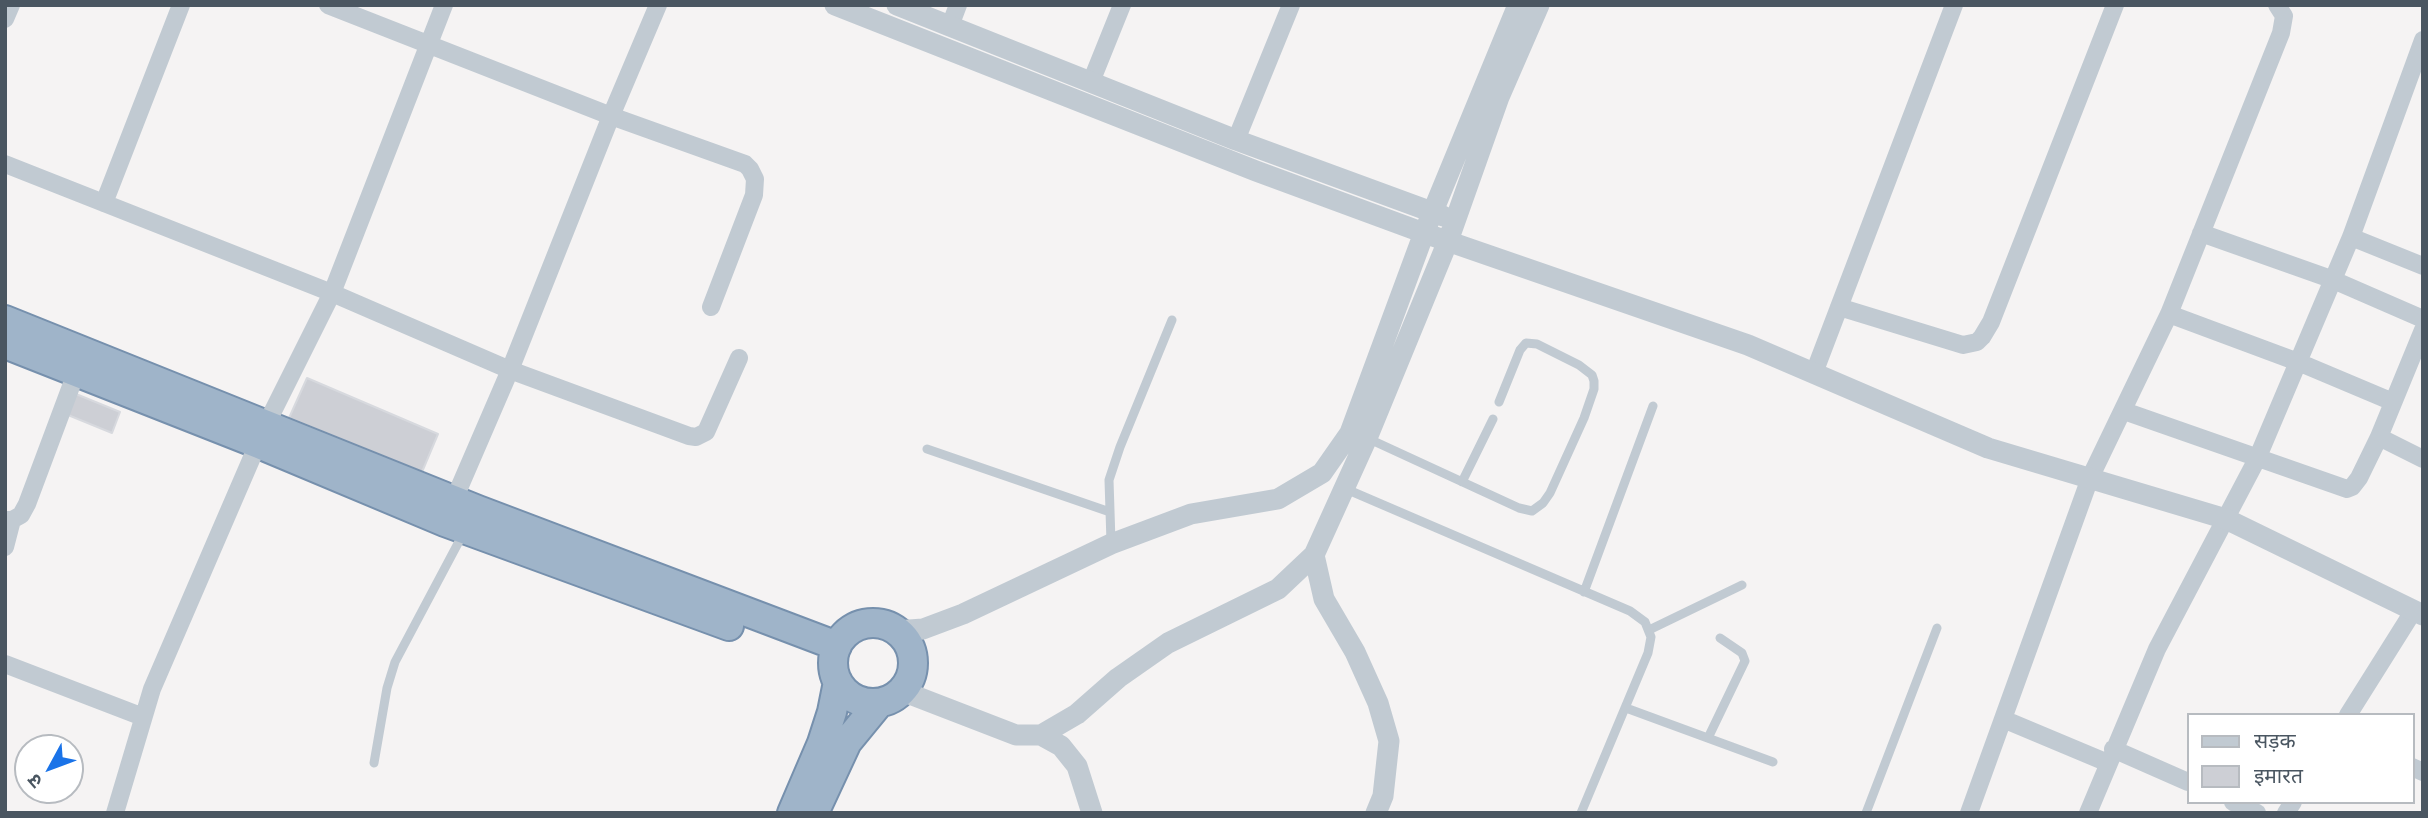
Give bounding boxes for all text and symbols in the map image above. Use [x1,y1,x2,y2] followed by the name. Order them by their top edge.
[2186,713,2414,804] legend
[2254,727,2296,752] text: सड़क
[14,734,84,804] north arrow
[2254,762,2303,787] text: इमारत
[22,770,47,794] text: उ

